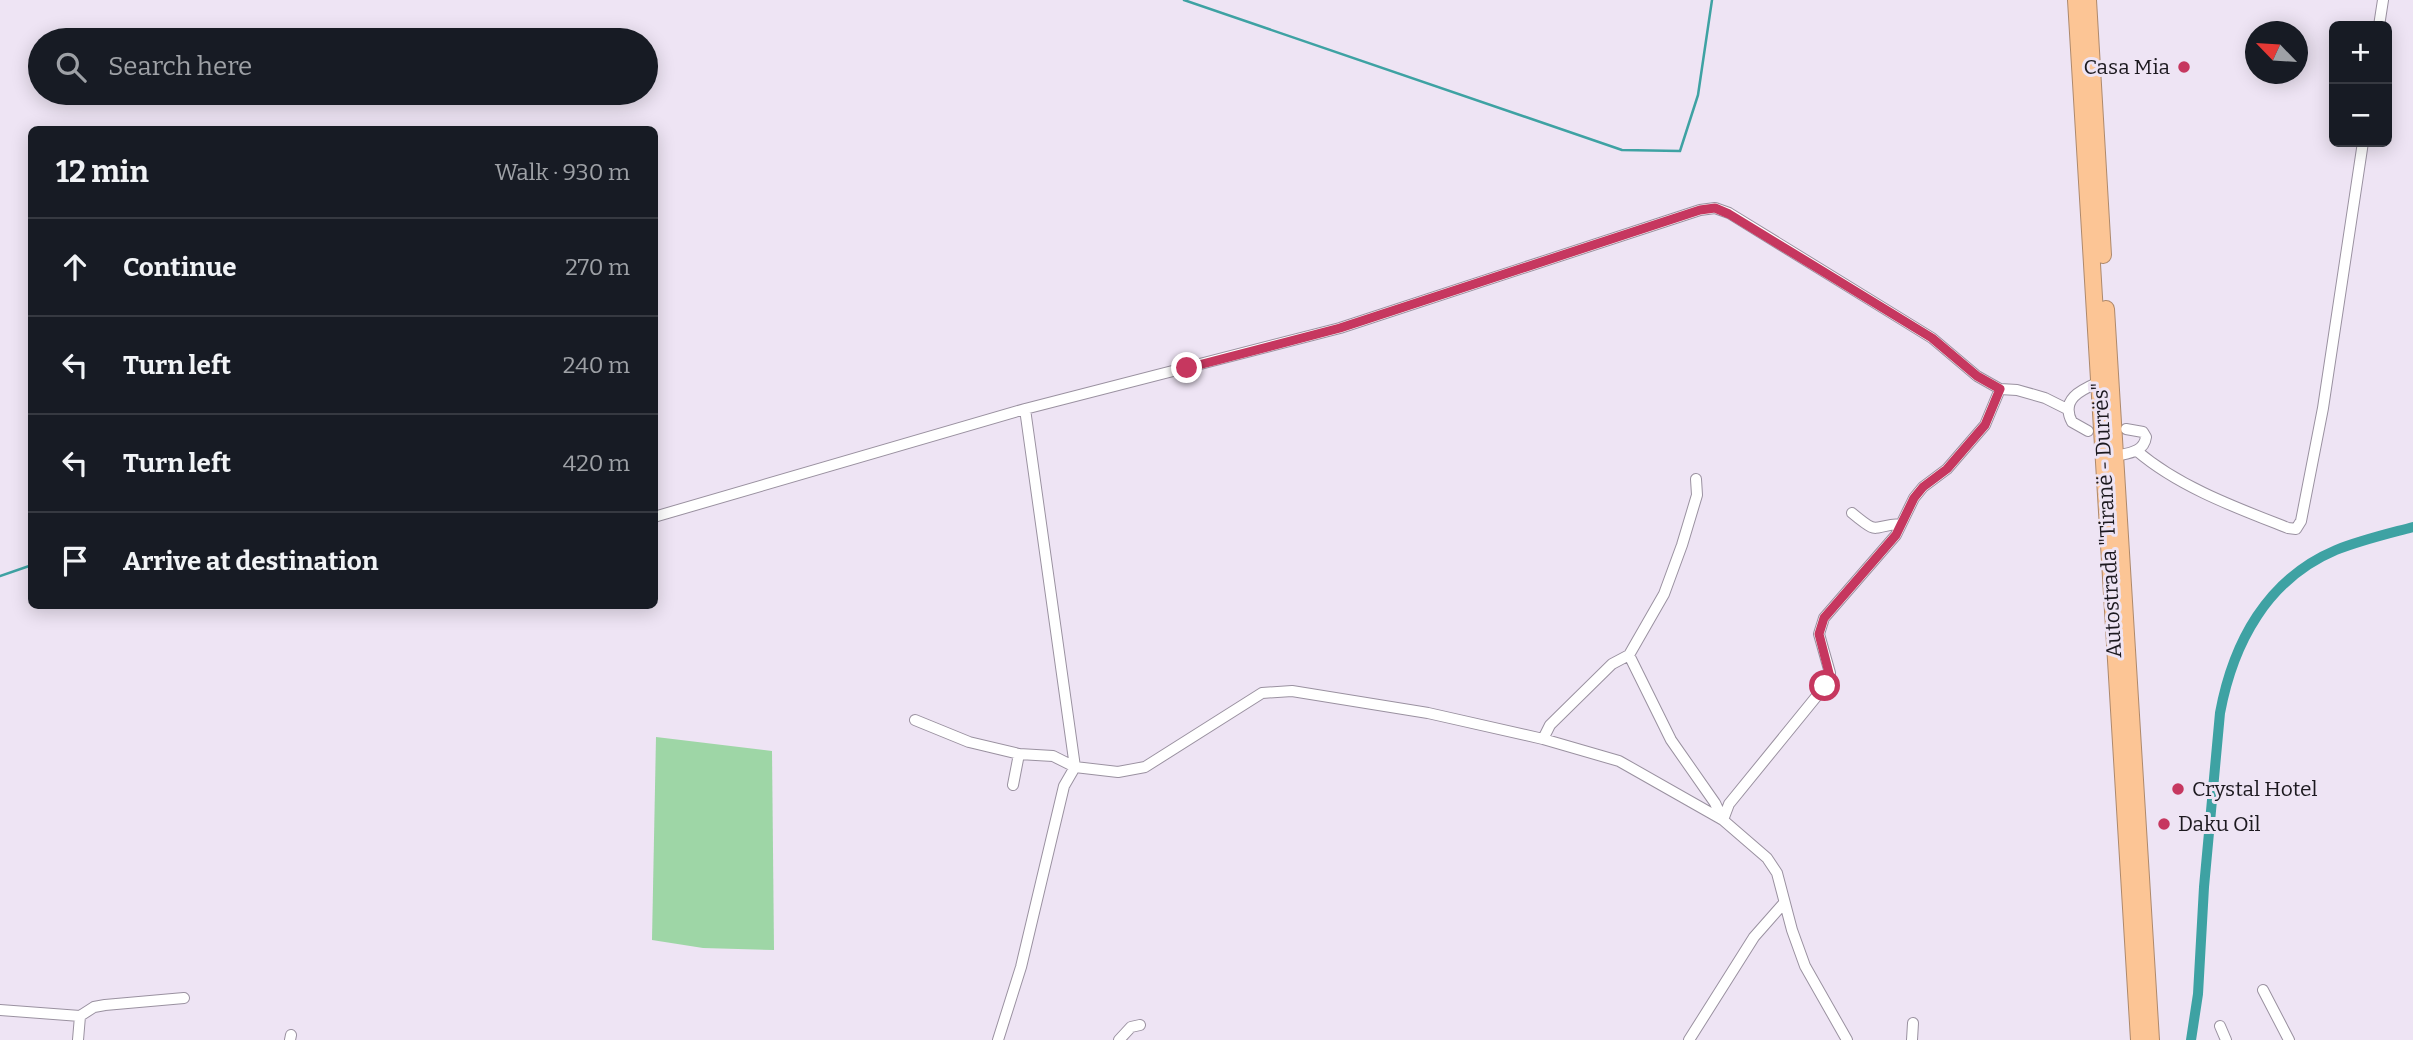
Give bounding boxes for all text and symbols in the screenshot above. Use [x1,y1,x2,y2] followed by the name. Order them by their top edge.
[2245,21,2308,84] north arrow
[2329,21,2392,147] map controls
[2329,21,2392,84] button: +
[28,28,658,105] search box
[52,48,90,86] icon: search
[108,51,252,82] text: Search here
[2084,54,2171,80] place label: Casa Mia
[2176,59,2192,75] marker: Casa Mia
[2329,84,2392,147] button: −
[56,154,149,190] text: 12 min
[495,158,630,186] text: Walk · 930 m
[56,248,94,286] icon: ahead
[123,252,237,283] text: Continue
[565,253,630,281] text: 270 m
[56,346,94,384] icon: left
[123,350,231,381] text: Turn left
[563,351,630,379] text: 240 m
[1171,352,1202,383] route end
[2087,381,2127,659] street label: Autostrada "Tiranë - Durrës"
[56,444,94,482] icon: left
[123,448,231,479] text: Turn left
[563,449,630,477] text: 420 m
[56,542,94,580] icon: arrive
[123,546,378,577] text: Arrive at destination
[1809,670,1840,701] route start
[2192,776,2318,802] place label: Crystal Hotel
[2170,781,2186,797] marker: Crystal Hotel
[2178,811,2261,837] place label: Daku Oil
[2156,816,2172,832] marker: Daku Oil

